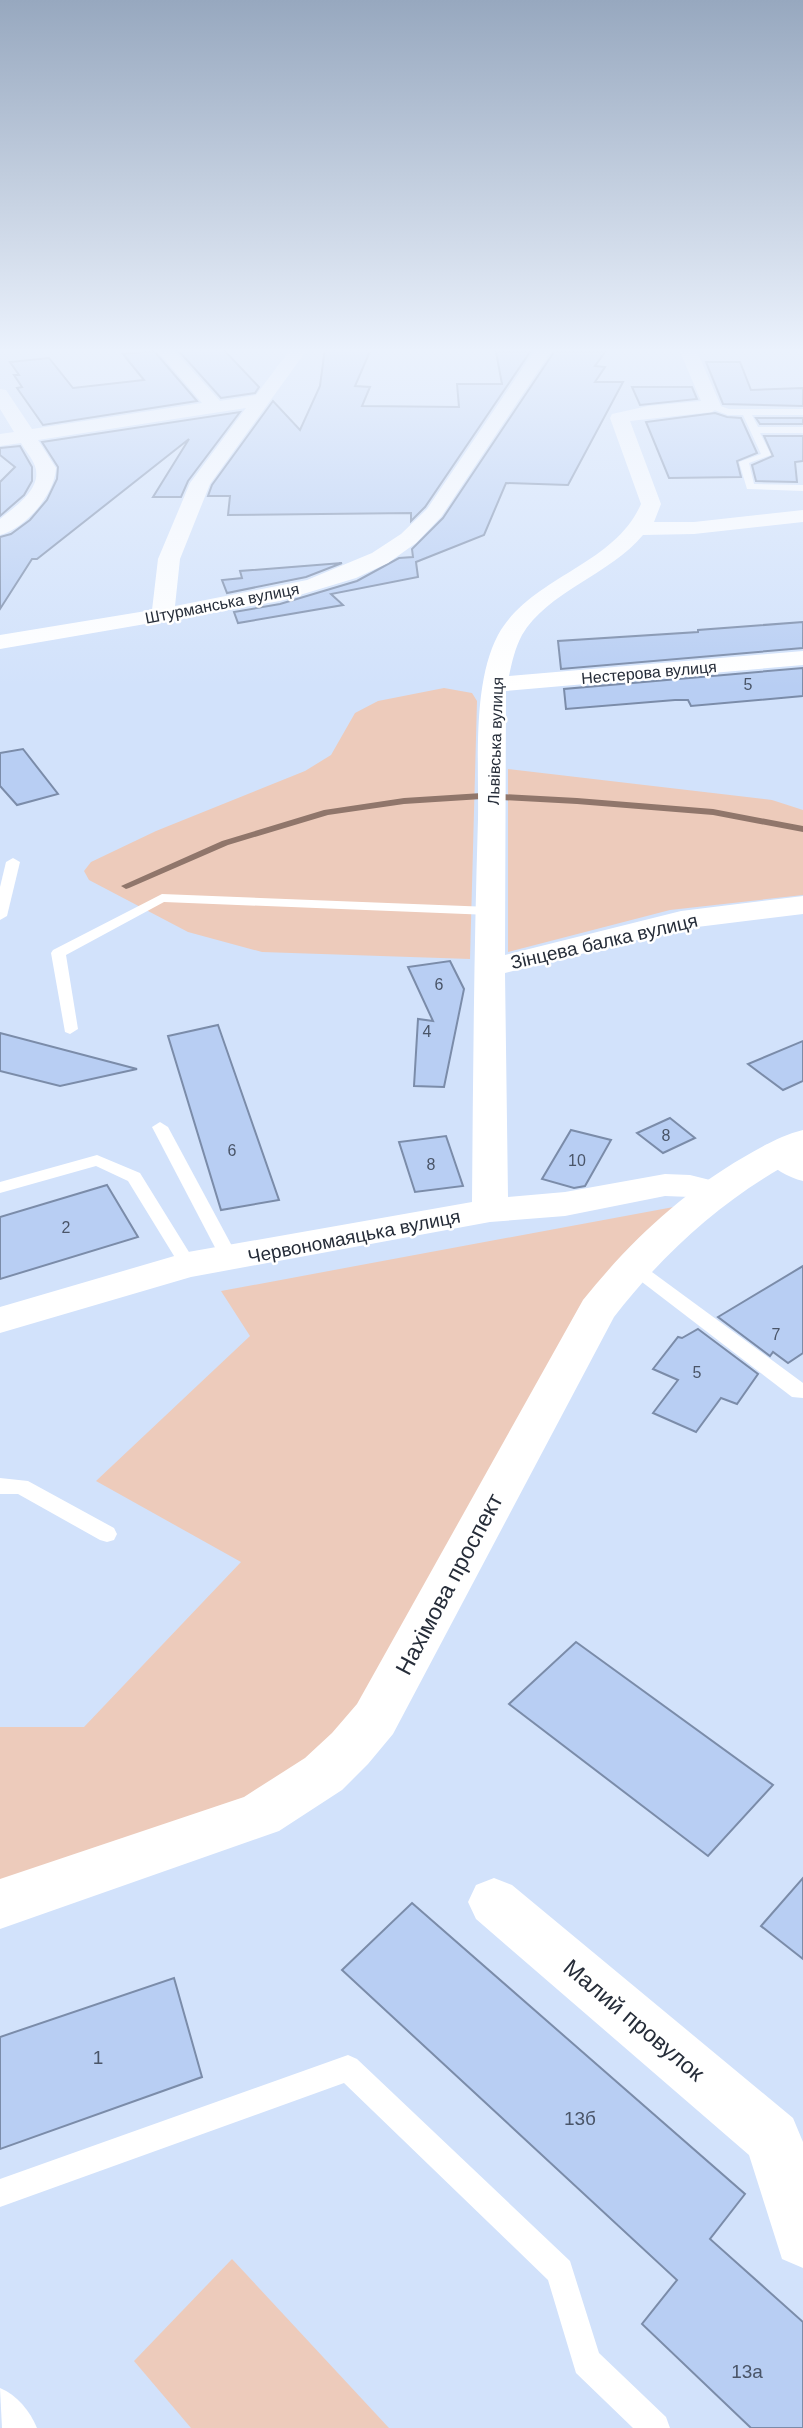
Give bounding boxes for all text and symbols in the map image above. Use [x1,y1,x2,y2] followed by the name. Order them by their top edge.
[144,580,301,627] street label: Штурманська вулиця
[581,658,717,687] street label: Нестерова вулиця
[744,676,753,693] house number: 5
[485,677,506,805] street label: Львівська вулиця
[508,910,700,973] street label: Зінцева балка вулиця
[435,976,444,993] house number: 6
[423,1023,432,1040] house number: 4
[662,1127,671,1144] house number: 8
[228,1142,237,1159] house number: 6
[568,1152,586,1169] house number: 10
[427,1156,436,1173] house number: 8
[246,1206,462,1267] street label: Червономаяцька вулиця
[62,1219,71,1236] house number: 2
[772,1326,781,1343] house number: 7
[693,1364,702,1381] house number: 5
[390,1489,508,1679] street label: Нахімова проспект
[559,1954,710,2087] street label: Малий провулок
[93,2047,103,2068] house number: 1
[564,2108,596,2129] house number: 13б
[731,2361,763,2382] house number: 13а

